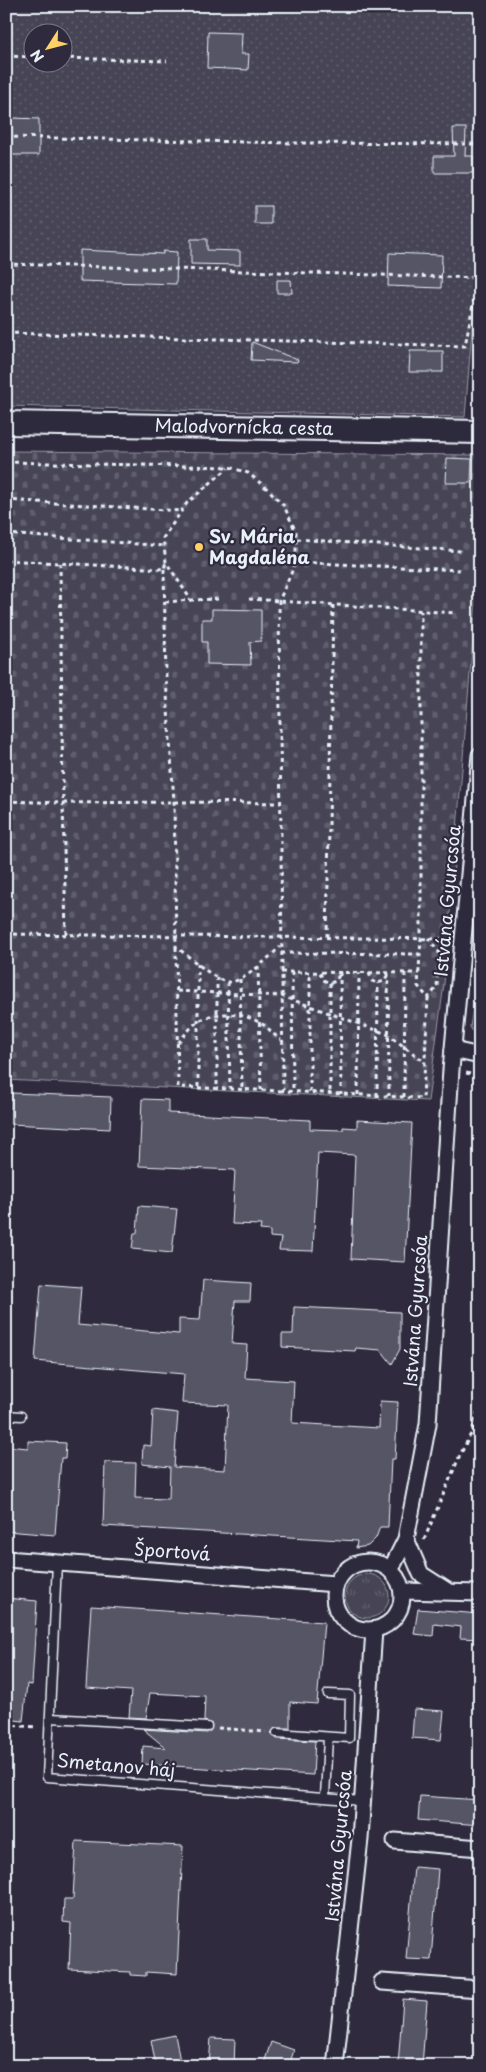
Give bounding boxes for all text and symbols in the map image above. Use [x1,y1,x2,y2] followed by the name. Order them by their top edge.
[22,22,72,72] north arrow
[25,45,49,67] text: N
[154,411,334,441] street label: Malodvornícka cesta
[209,522,310,570] place label: Sv. Mária Magdaléna
[193,541,205,553] marker: Sv. Mária Magdaléna
[426,823,467,978] street label: Istvána Gyurcsóa
[396,1233,433,1388] street label: Istvána Gyurcsóa
[133,1534,211,1567] street label: Športová
[56,1746,176,1783] street label: Smetanov háj
[317,1768,358,1923] street label: Istvána Gyurcsóa

